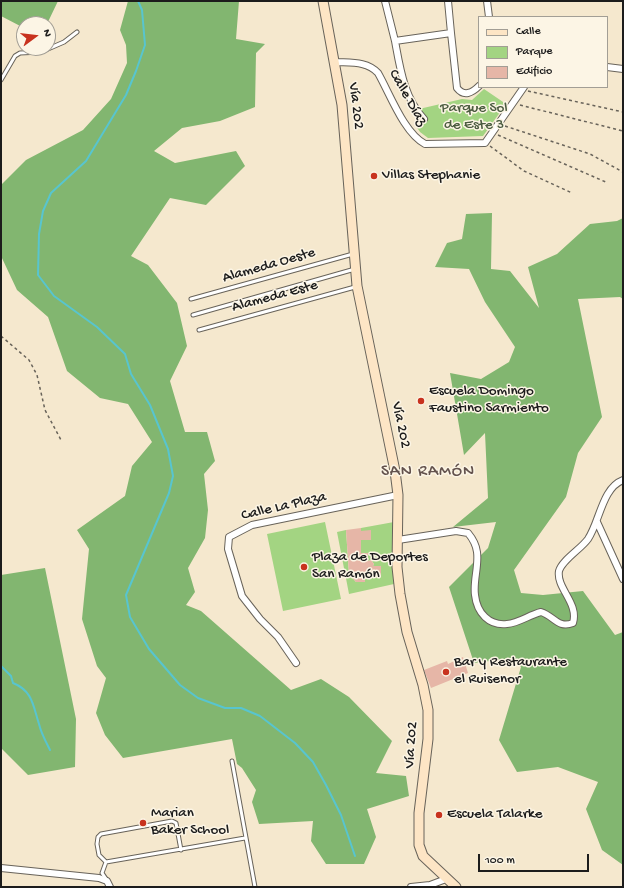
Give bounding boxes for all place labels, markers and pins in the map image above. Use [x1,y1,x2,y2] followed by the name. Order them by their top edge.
[382,167,480,185] place label: Villas Stephanie
[369,171,379,181] marker: Villas Stephanie
[429,383,549,418] place label: Escuela Domingo Faustino Sarmiento
[416,396,426,406] marker: Escuela Domingo Faustino Sarmiento
[312,549,428,584] place label: Plaza de Deportes San Ramón
[299,562,309,572] marker: Plaza de Deportes San Ramón
[454,654,567,689] place label: Bar y Restaurante el Ruisenor
[441,667,451,677] marker: Bar y Restaurante el Ruisenor
[151,805,229,840] place label: Marian Baker School
[447,806,542,824] place label: Escuela Talarke
[434,810,444,820] marker: Escuela Talarke
[138,818,148,828] marker: Marian Baker School

